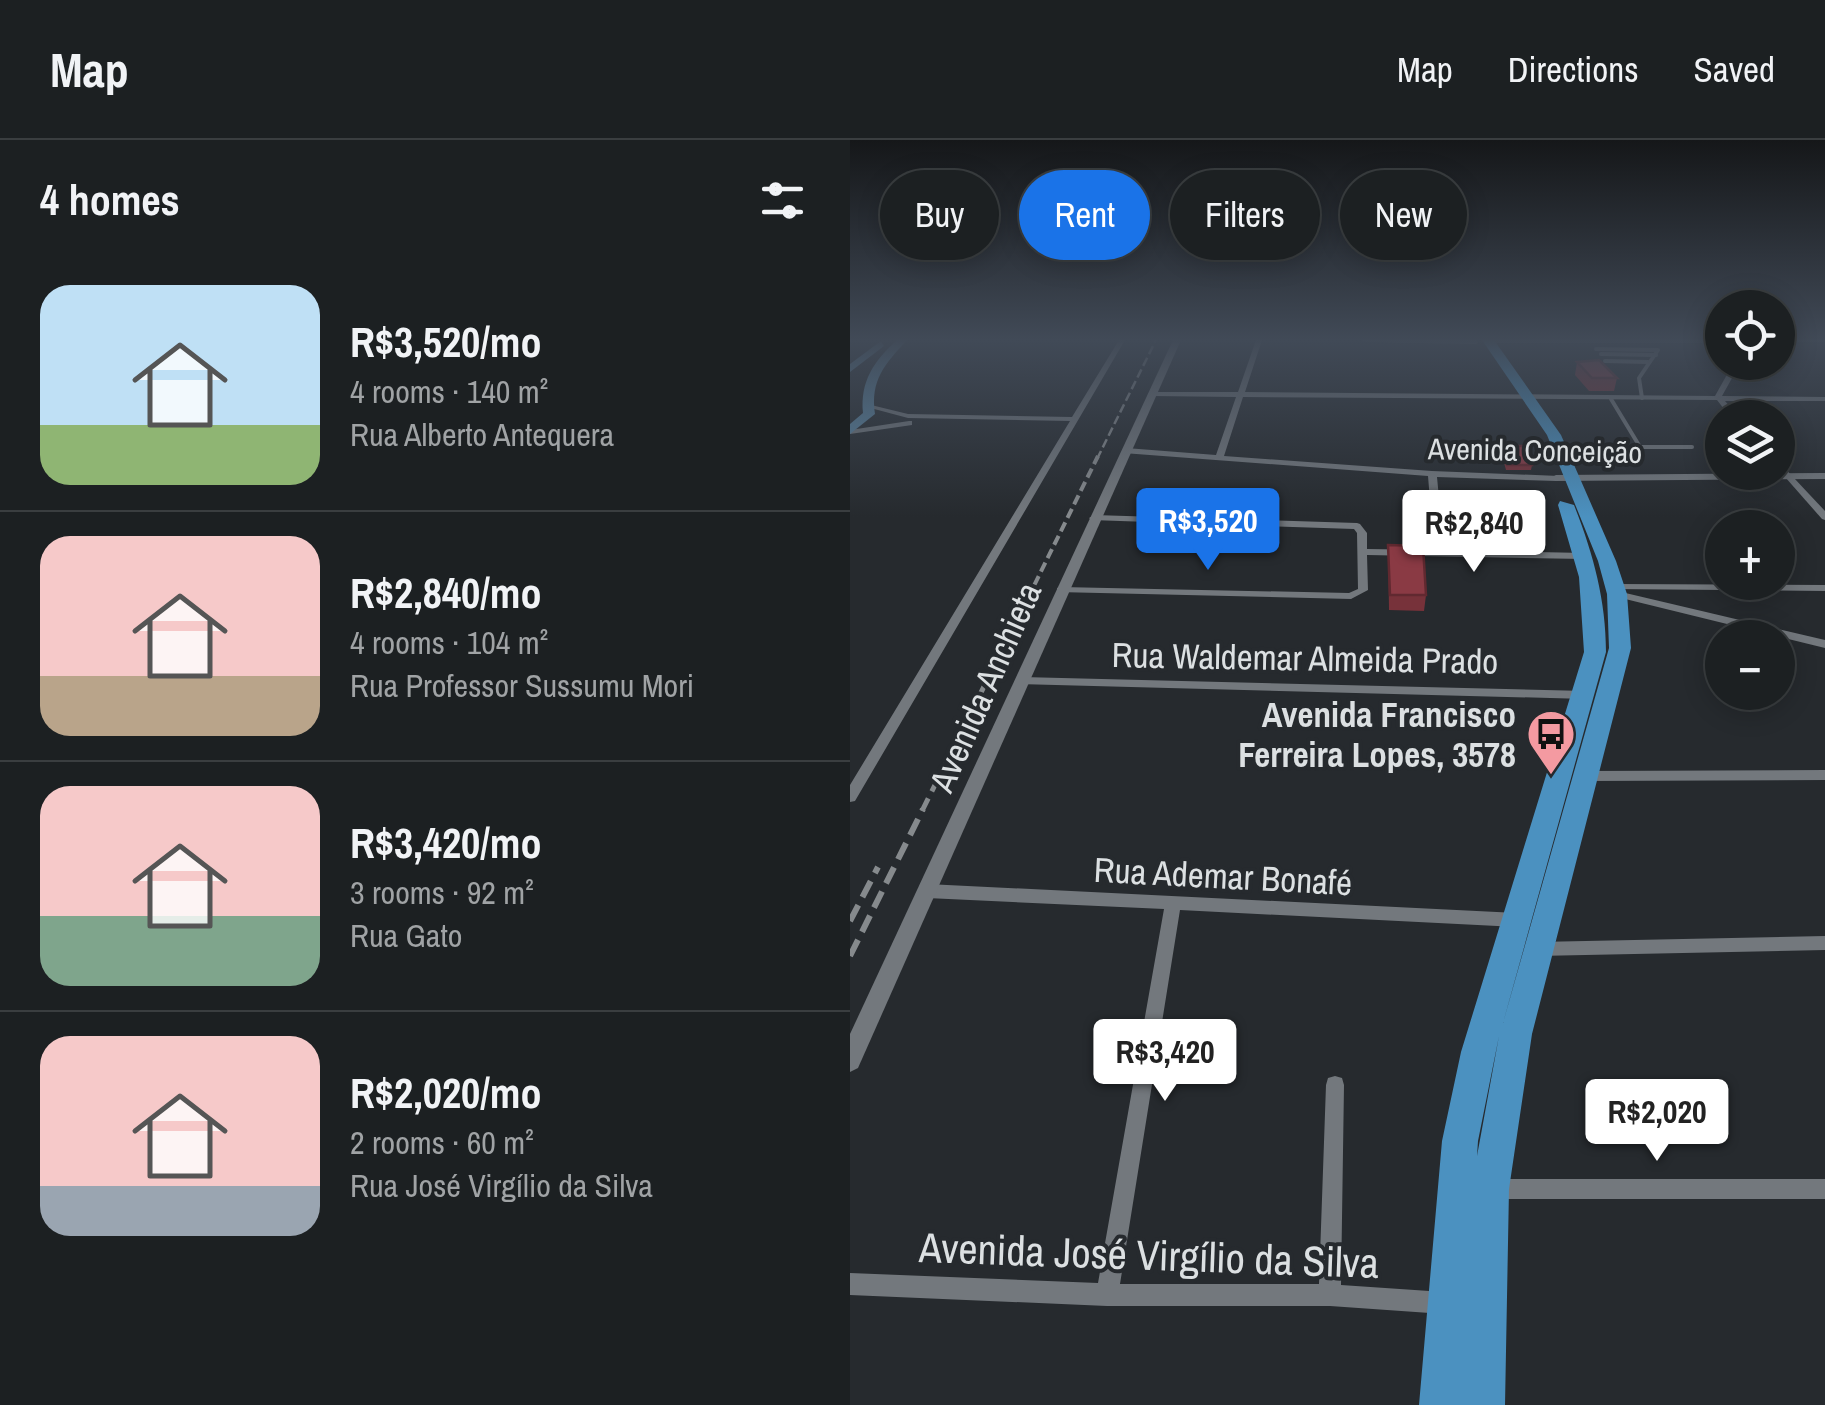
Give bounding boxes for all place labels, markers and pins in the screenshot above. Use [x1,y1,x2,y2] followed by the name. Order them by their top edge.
[1116,488,1300,573] pin: R$3,520
[1382,490,1566,575] pin: R$2,840
[1238,691,1516,778] place label: Avenida Francisco Ferreira Lopes, 3578
[1525,708,1577,776] bus stop icon: Avenida Francisco Ferreira Lopes, 3578
[1073,1019,1257,1104] pin: R$3,420
[1565,1079,1749,1164] pin: R$2,020

